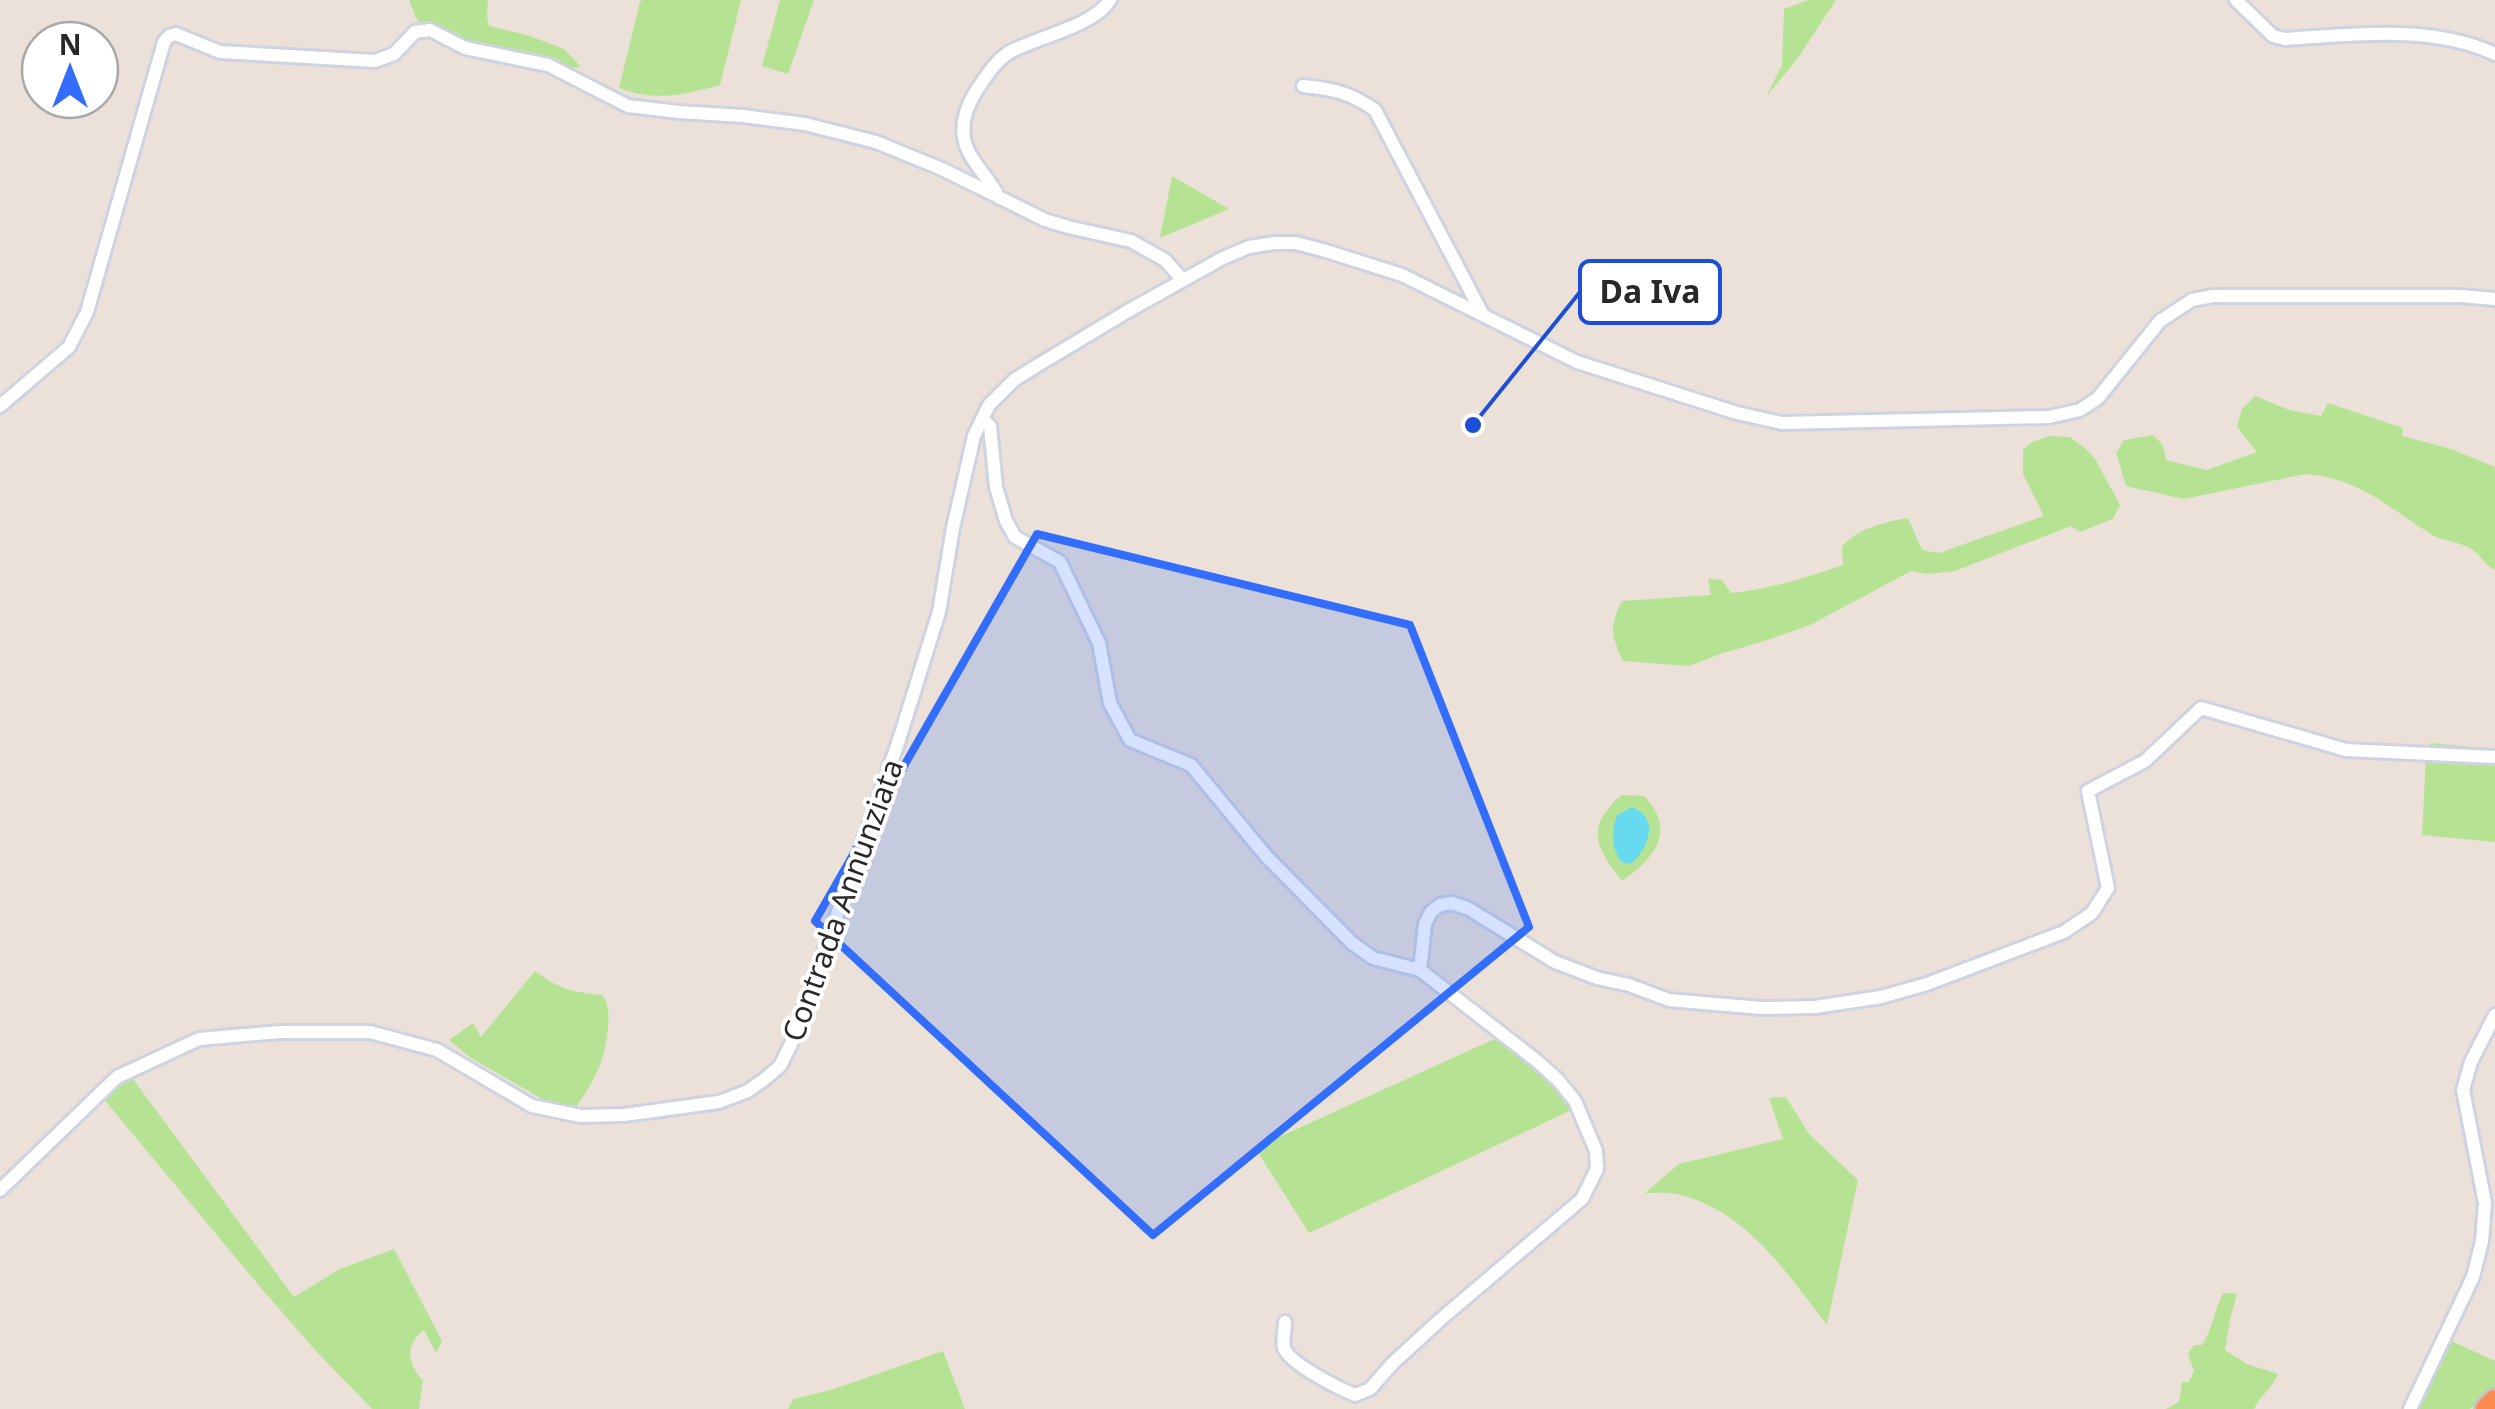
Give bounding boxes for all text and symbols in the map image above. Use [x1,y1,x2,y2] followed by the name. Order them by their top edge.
[20,20,120,120] north arrow
[59,25,81,63] text: N
[1580,261,1720,323] callout: Da Iva
[1600,269,1700,312] text: Da Iva
[772,753,912,1047] street label: Contrada Annunziata

